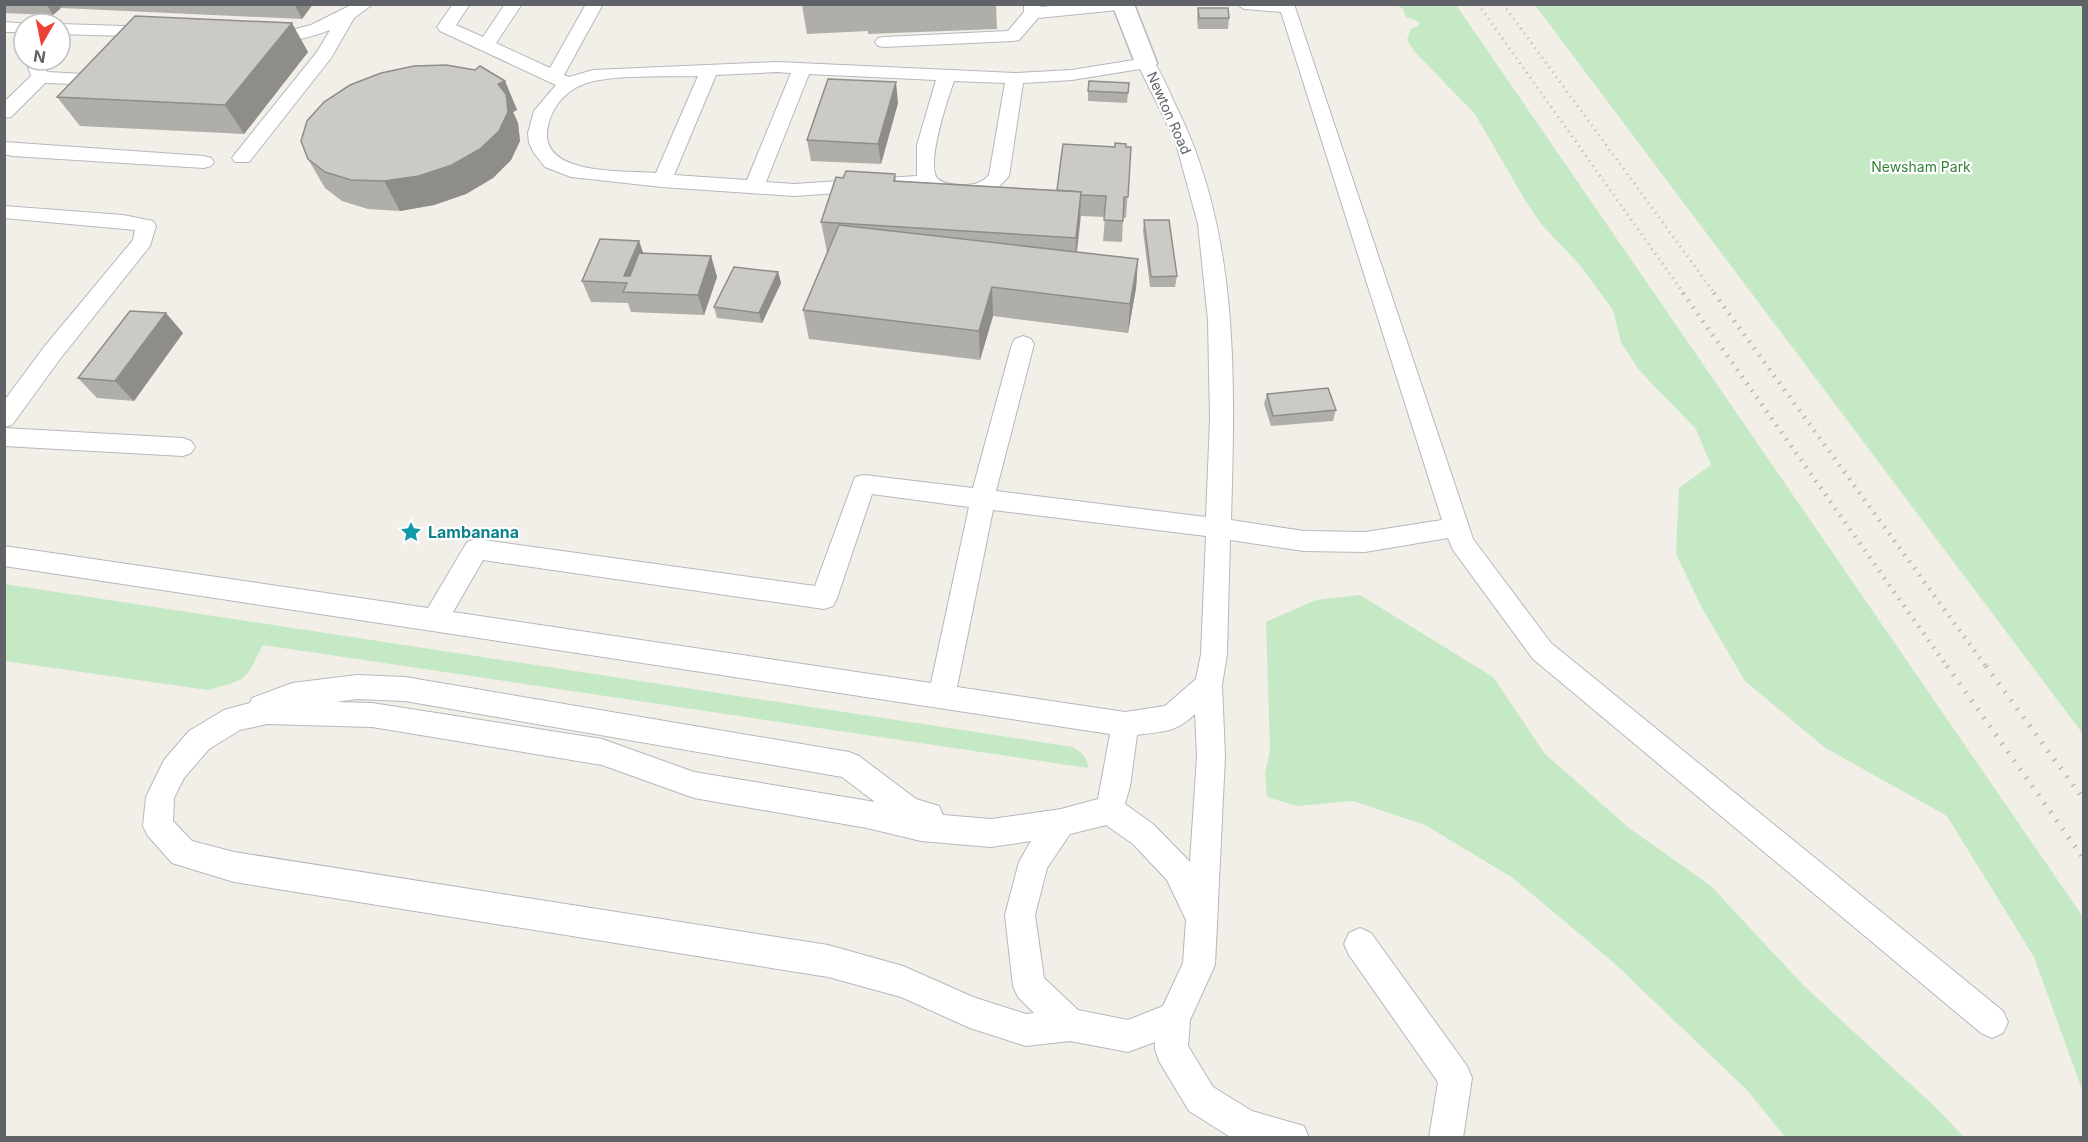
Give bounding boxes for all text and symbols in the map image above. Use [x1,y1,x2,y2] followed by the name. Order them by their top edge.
[12,12,72,72] north arrow
[32,46,47,68] text: N
[1144,69,1195,157] street label: Newton Road
[1871,158,1971,175] park label: Newsham Park
[399,520,423,544] place icon: Lambanana
[428,522,519,542] place label: Lambanana

